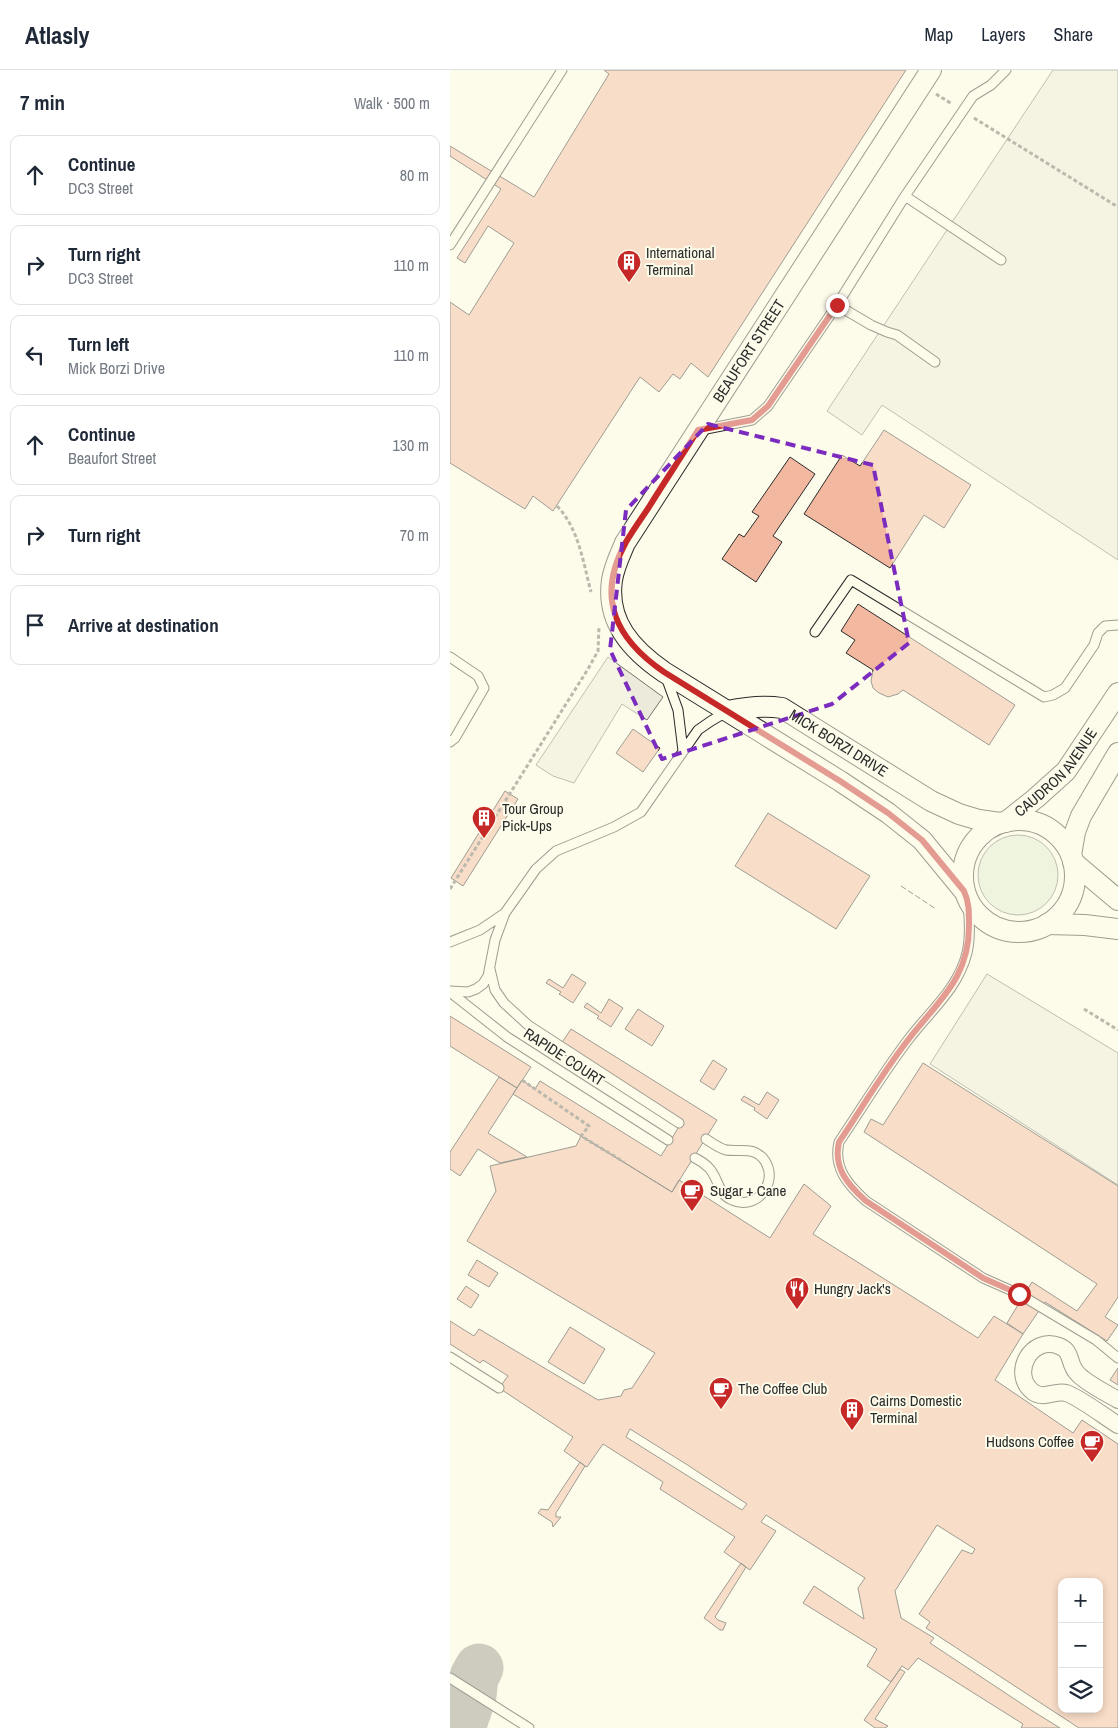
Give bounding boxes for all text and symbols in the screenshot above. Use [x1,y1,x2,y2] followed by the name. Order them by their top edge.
[25,19,90,51] text: Atlasly
[925,22,953,47] text: Map
[981,22,1026,47] text: Layers
[1054,22,1093,47] text: Share
[20,88,65,117] text: 7 min
[354,92,430,114] text: Walk · 500 m
[68,151,136,177] text: Continue
[21,161,49,189] icon: ahead
[400,164,429,186] text: 80 m
[68,177,133,199] text: DC3 Street
[68,241,140,267] text: Turn right
[646,242,714,280] place label: International Terminal
[616,249,642,283] building icon: International Terminal
[21,251,49,279] icon: right
[393,254,429,276] text: 110 m
[68,267,133,289] text: DC3 Street
[826,294,849,317] route end
[708,295,790,406] street label: BEAUFORT STREET
[68,331,129,357] text: Turn left
[21,341,49,369] icon: left
[393,344,429,366] text: 110 m
[68,357,165,379] text: Mick Borzi Drive
[68,421,136,447] text: Continue
[21,431,49,459] icon: ahead
[393,434,429,456] text: 130 m
[68,447,156,469] text: Beaufort Street
[21,521,49,549] icon: right
[68,522,140,548] text: Turn right
[400,524,429,546] text: 70 m
[21,611,49,639] icon: arrive
[68,612,219,638] text: Arrive at destination
[785,704,892,782] street label: MICK BORZI DRIVE
[1010,724,1102,821] street label: CAUDRON AVENUE
[502,798,564,836] place label: Tour Group Pick-Ups
[471,805,497,839] building icon: Tour Group Pick-Ups
[520,1023,609,1091] street label: RAPIDE COURT
[679,1178,705,1212] cafe icon: Sugar + Cane
[710,1180,786,1201] place label: Sugar + Cane
[784,1276,810,1310] restaurant icon: Hungry Jack's
[814,1278,891,1299] place label: Hungry Jack's
[1008,1283,1031,1306] route start
[708,1376,734,1410] cafe icon: The Coffee Club
[738,1378,828,1399] place label: The Coffee Club
[870,1390,962,1428] place label: Cairns Domestic Terminal
[839,1397,865,1431] building icon: Cairns Domestic Terminal
[1079,1429,1105,1463] cafe icon: Hudsons Coffee
[986,1431,1074,1452] place label: Hudsons Coffee
[1058,1578,1103,1713] map controls
[1058,1578,1103,1623] button: +
[1058,1623,1103,1668] button: −
[1058,1668,1103,1713] button: layers

